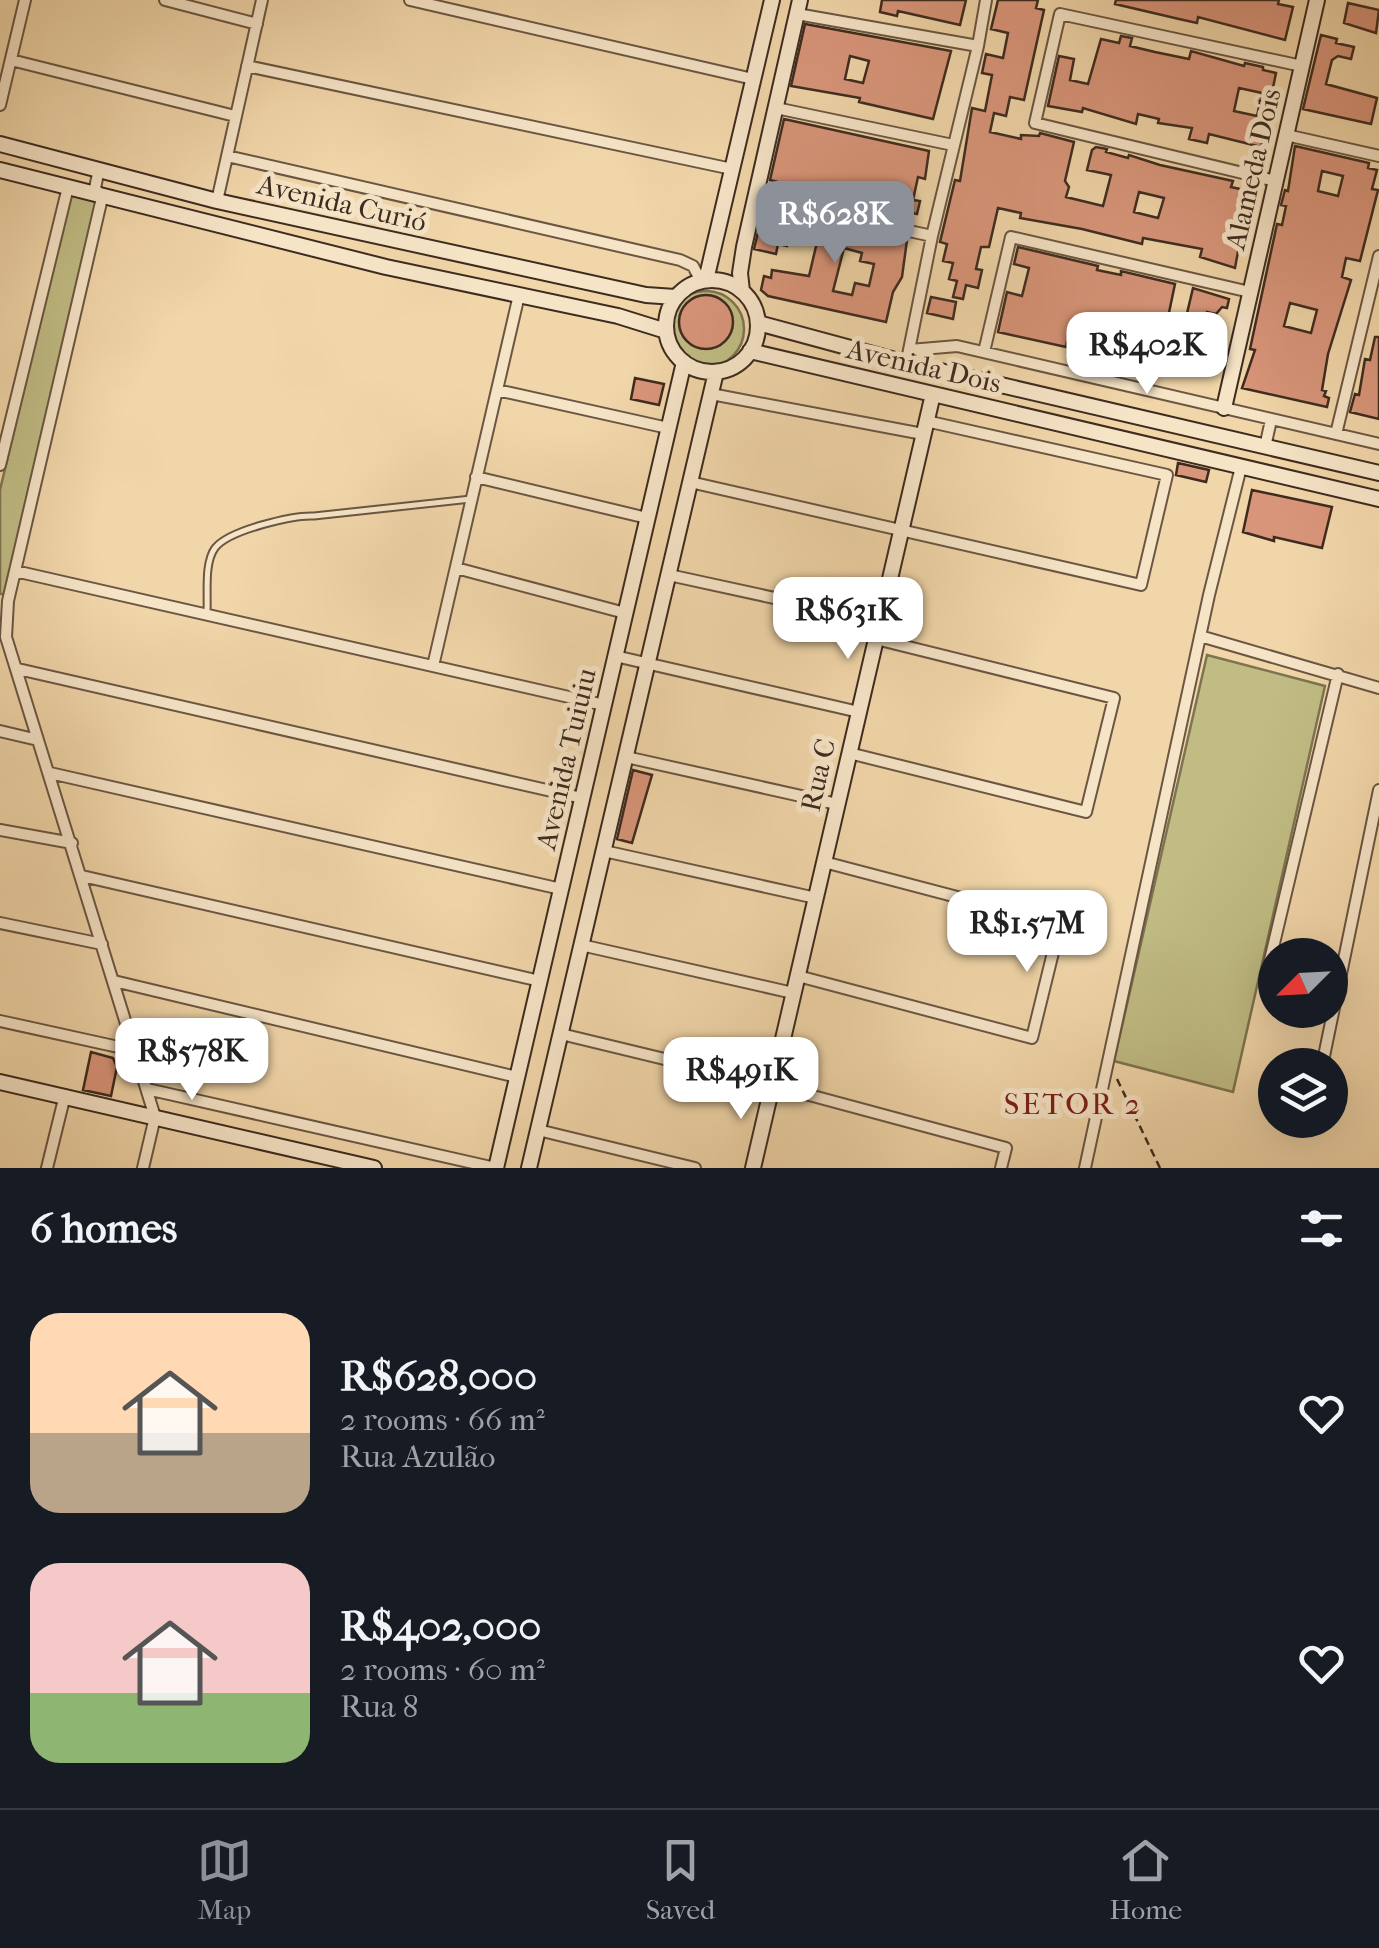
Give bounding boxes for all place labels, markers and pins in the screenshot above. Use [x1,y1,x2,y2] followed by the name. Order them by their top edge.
[754,181,916,266] pin: R$628K
[1066,312,1228,397] pin: R$402K
[767,577,929,662] pin: R$631K
[935,890,1119,975] pin: R$1.57M
[111,1018,273,1103] pin: R$578K
[660,1037,822,1122] pin: R$491K

